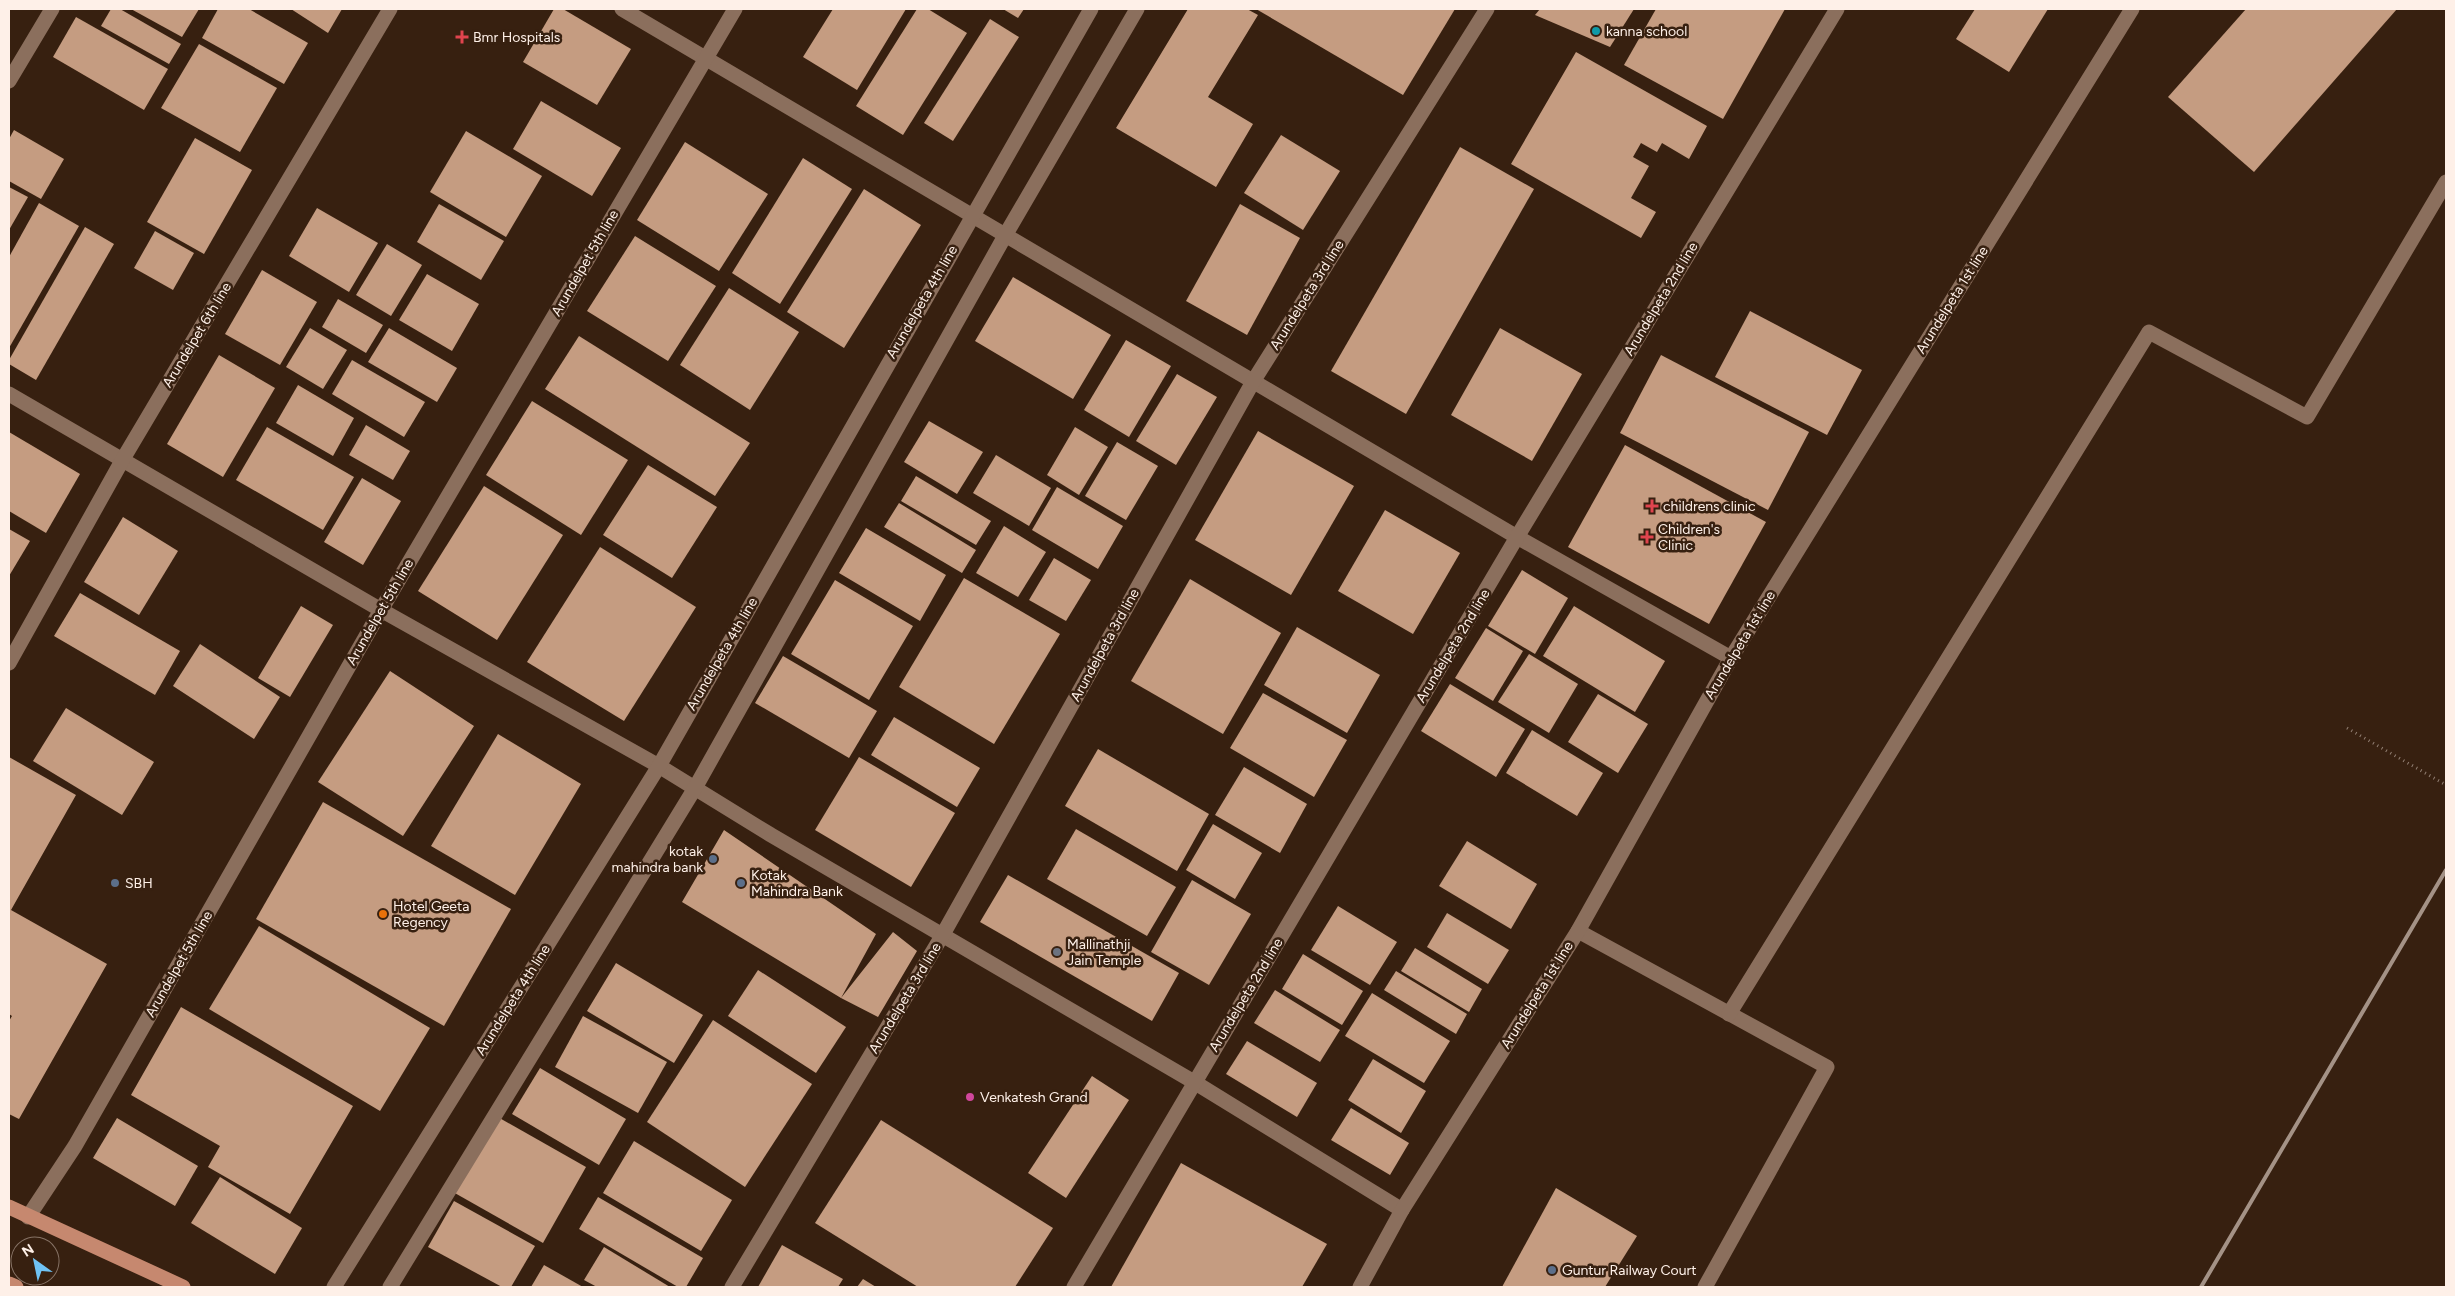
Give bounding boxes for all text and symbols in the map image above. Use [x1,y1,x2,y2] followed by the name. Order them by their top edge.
[1606,23,1687,40] place label: kanna school
[1590,25,1602,37] marker: kanna school
[473,29,560,46] place label: Bmr Hospitals
[455,30,469,44] marker: Bmr Hospitals
[548,207,622,319] street label: Arundelpet 5th line
[1266,237,1348,353] street label: Arundelpeta 3rd line
[1620,239,1702,359] street label: Arundelpeta 2nd line
[883,242,961,361] street label: Arundelpeta 4th line
[1912,243,1992,357] street label: Arundelpeta 1st line
[159,279,235,391] street label: Arundelpet 6th line
[1663,498,1756,515] place label: childrens clinic
[1645,499,1659,513] marker: childrens clinic
[1658,521,1720,554] place label: Children's Clinic
[1640,530,1654,544] marker: Children's Clinic
[343,556,417,668] street label: Arundelpet 5th line
[1067,585,1143,704] street label: Arundelpeta 3rd line
[1412,586,1494,706] street label: Arundelpeta 2nd line
[1701,587,1779,702] street label: Arundelpeta 1st line
[683,594,761,713] street label: Arundelpeta 4th line
[612,843,703,876] place label: kotak mahindra bank
[707,853,719,865] marker: kotak mahindra bank
[751,867,843,900] place label: Kotak Mahindra Bank
[125,875,153,892] place label: SBH
[109,877,121,889] marker: SBH
[735,877,747,889] marker: Kotak Mahindra Bank
[393,898,469,931] place label: Hotel Geeta Regency
[142,908,216,1020] street label: Arundelpet 5th line
[377,908,389,920] marker: Hotel Geeta Regency
[1205,935,1287,1055] street label: Arundelpeta 2nd line
[1067,936,1142,969] place label: Mallinathji Jain Temple
[1497,938,1577,1052] street label: Arundelpeta 1st line
[865,939,945,1057] street label: Arundelpeta 3rd line
[472,941,554,1059] street label: Arundelpeta 4th line
[1051,946,1063,958] marker: Mallinathji Jain Temple
[980,1089,1088,1106] place label: Venkatesh Grand
[964,1091,976,1103] marker: Venkatesh Grand
[10,1236,60,1286] north arrow
[19,1240,37,1261] text: N
[1562,1262,1697,1279] place label: Guntur Railway Court
[1546,1264,1558,1276] marker: Guntur Railway Court

